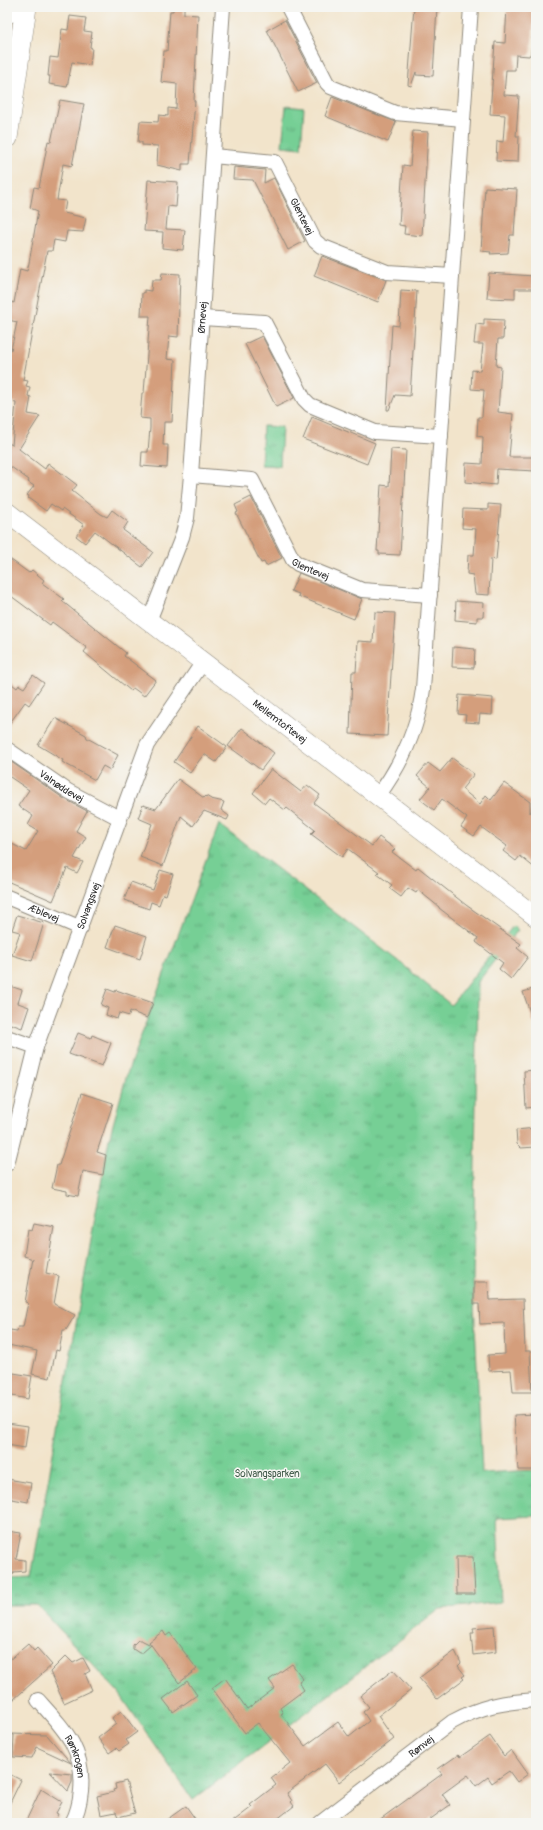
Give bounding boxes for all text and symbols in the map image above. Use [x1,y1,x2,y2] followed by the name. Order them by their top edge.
[287,196,316,237] street label: Glentevej
[196,301,210,334] street label: Ørnevej
[289,556,331,583] street label: Glentevej
[250,697,309,746] street label: Mellemtoftevej
[37,768,86,805] street label: Valnøddevej
[75,881,103,931] street label: Solvangsvej
[26,902,61,925] street label: Æblevej
[234,1468,300,1480] park label: Solvangsparken
[62,1733,86,1779] street label: Rønkrogen
[406,1733,436,1760] street label: Rønvej

